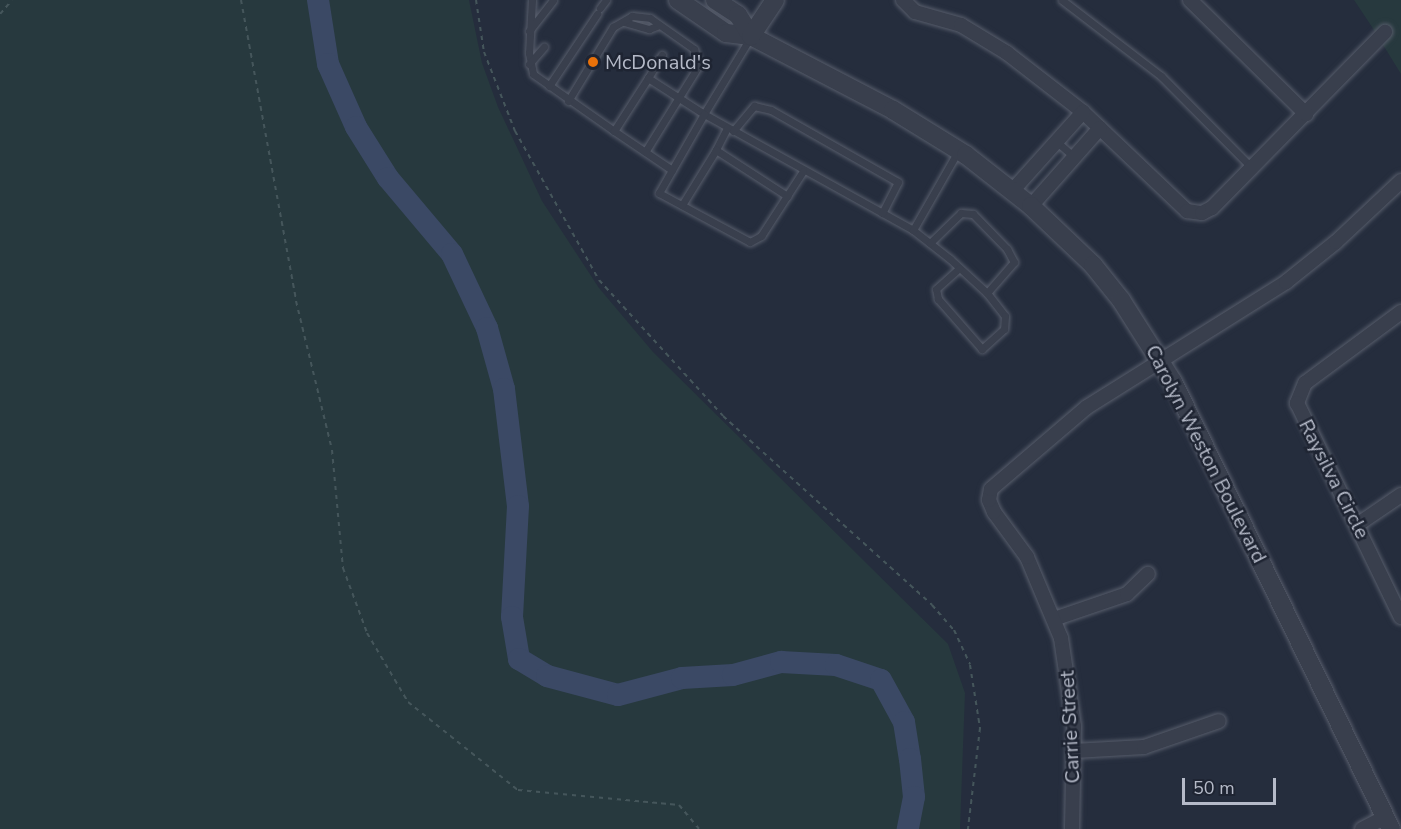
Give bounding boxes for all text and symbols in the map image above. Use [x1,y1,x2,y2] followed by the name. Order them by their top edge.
[605,50,711,74] place label: McDonald's
[586,55,600,69] marker: McDonald's
[1140,341,1272,567] street label: Carolyn Weston Boulevard
[1294,415,1374,543] street label: Raysilva Circle
[1055,670,1085,784] street label: Carrie Street
[1185,766,1280,804] scale bar
[1193,776,1235,800] text: 50 m

